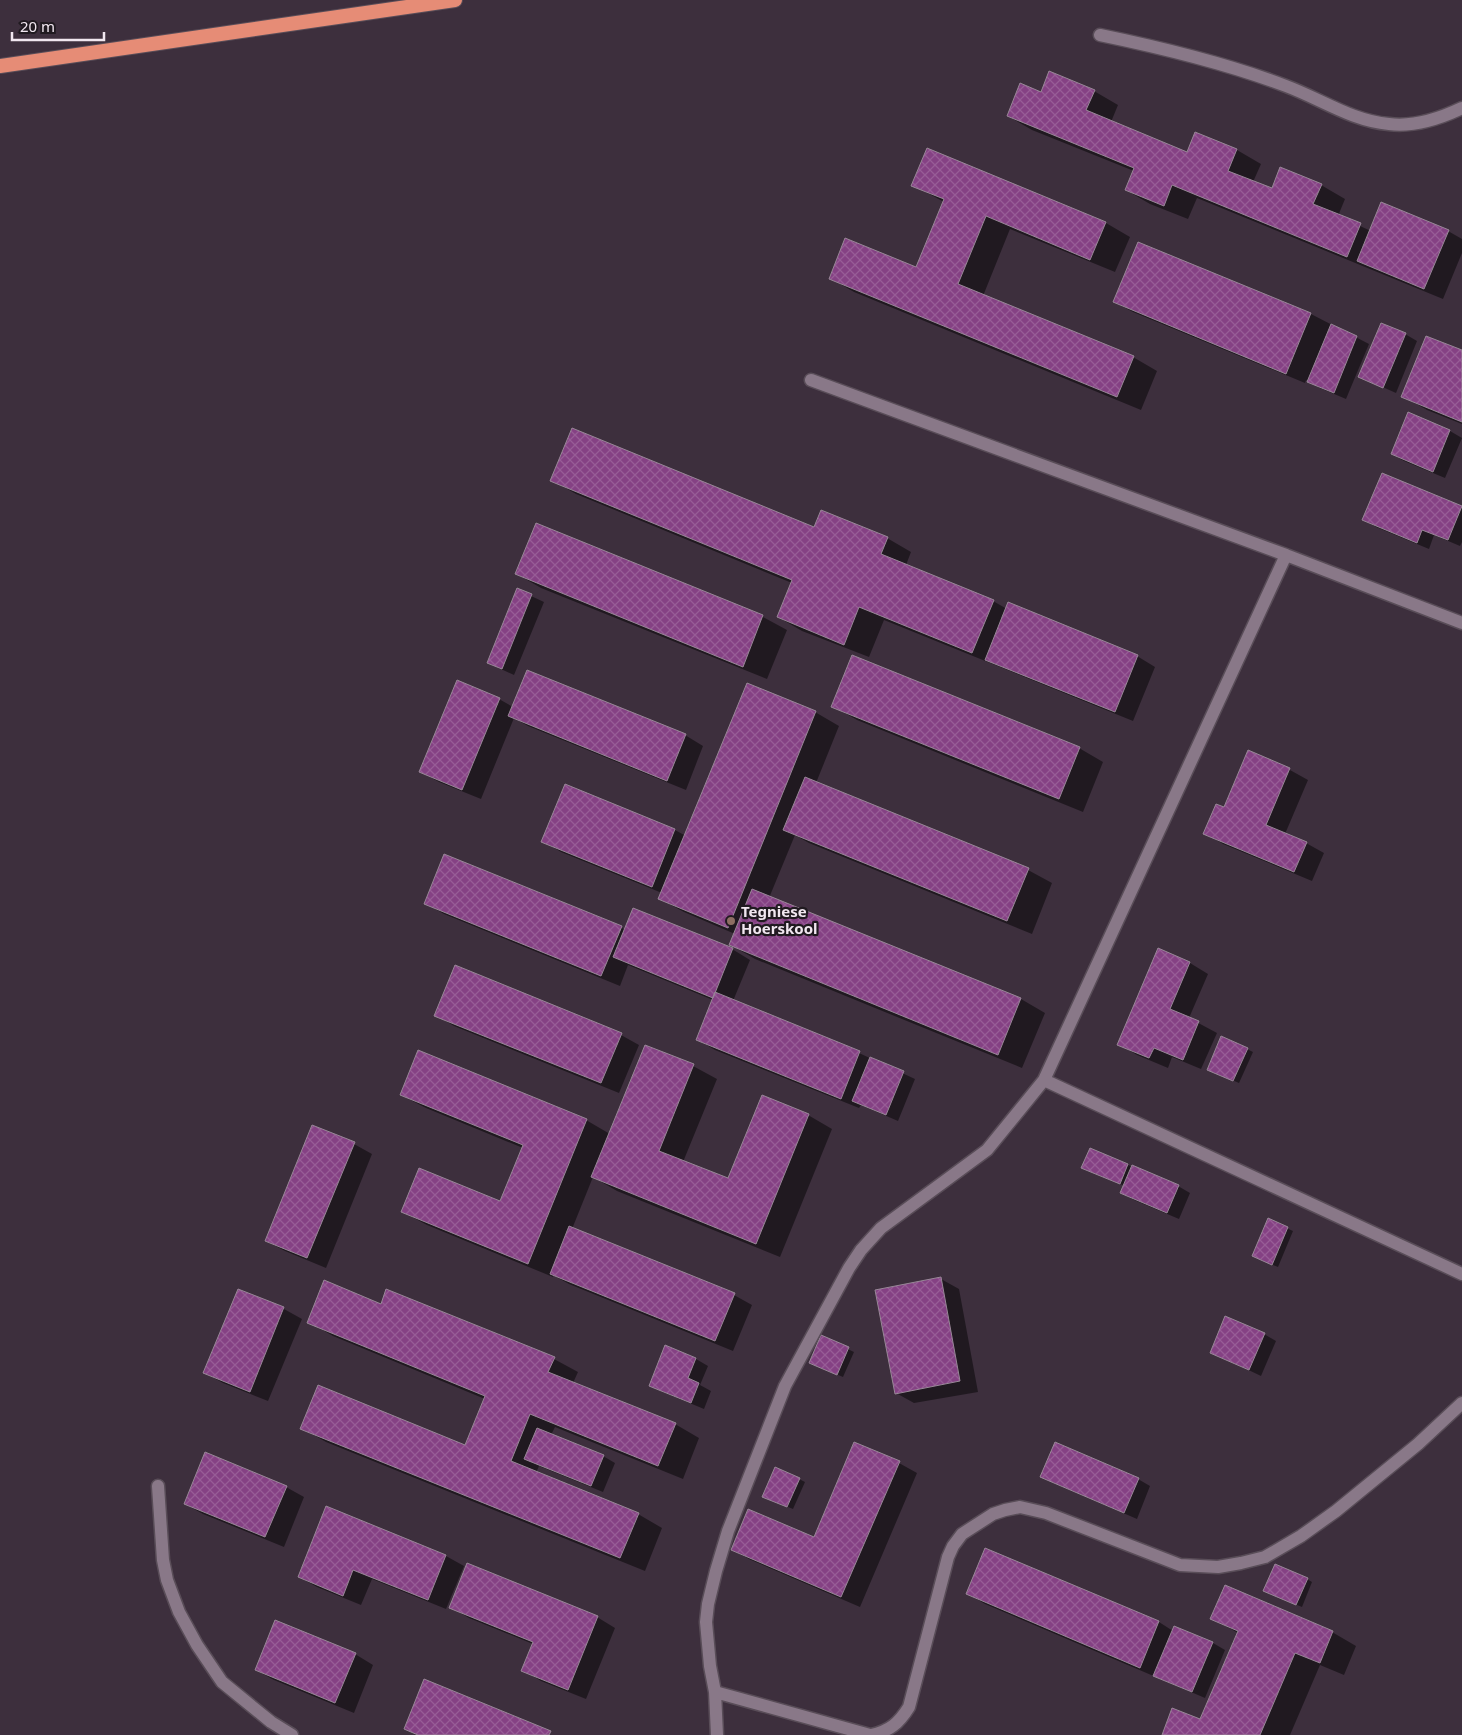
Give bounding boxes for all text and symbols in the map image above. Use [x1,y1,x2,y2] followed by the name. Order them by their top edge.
[12,10,105,42] scale bar
[20,16,55,36] text: 20 m
[741,901,818,938] place label: Tegniese Hoerskool
[725,915,737,927] marker: Tegniese Hoerskool

